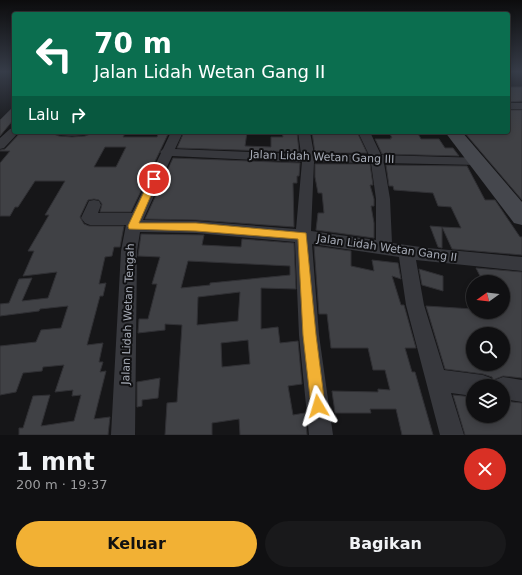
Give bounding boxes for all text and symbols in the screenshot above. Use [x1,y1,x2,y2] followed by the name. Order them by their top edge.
[94,27,172,60] text: 70 m
[28,28,80,80] icon: left
[94,61,325,82] text: Jalan Lidah Wetan Gang II
[67,104,89,126] icon: right
[28,106,59,124] text: Lalu
[249,148,394,166] street label: Jalan Lidah Wetan Gang III
[137,162,171,196] pin
[143,168,165,190] icon: arrive
[315,232,458,264] street label: Jalan Lidah Wetan Gang II
[119,243,137,386] street label: Jalan Lidah Wetan Tengah
[466,275,510,319] north arrow
[466,275,510,423] map controls
[466,327,510,371] button: search
[466,379,510,423] button: layers
[297,385,339,427] position arrow
[16,448,95,476] text: 1 mnt
[464,448,506,490] button: close
[16,477,107,492] text: 200 m · 19:37
[16,521,257,567] button: Keluar
[265,521,506,567] button: Bagikan

